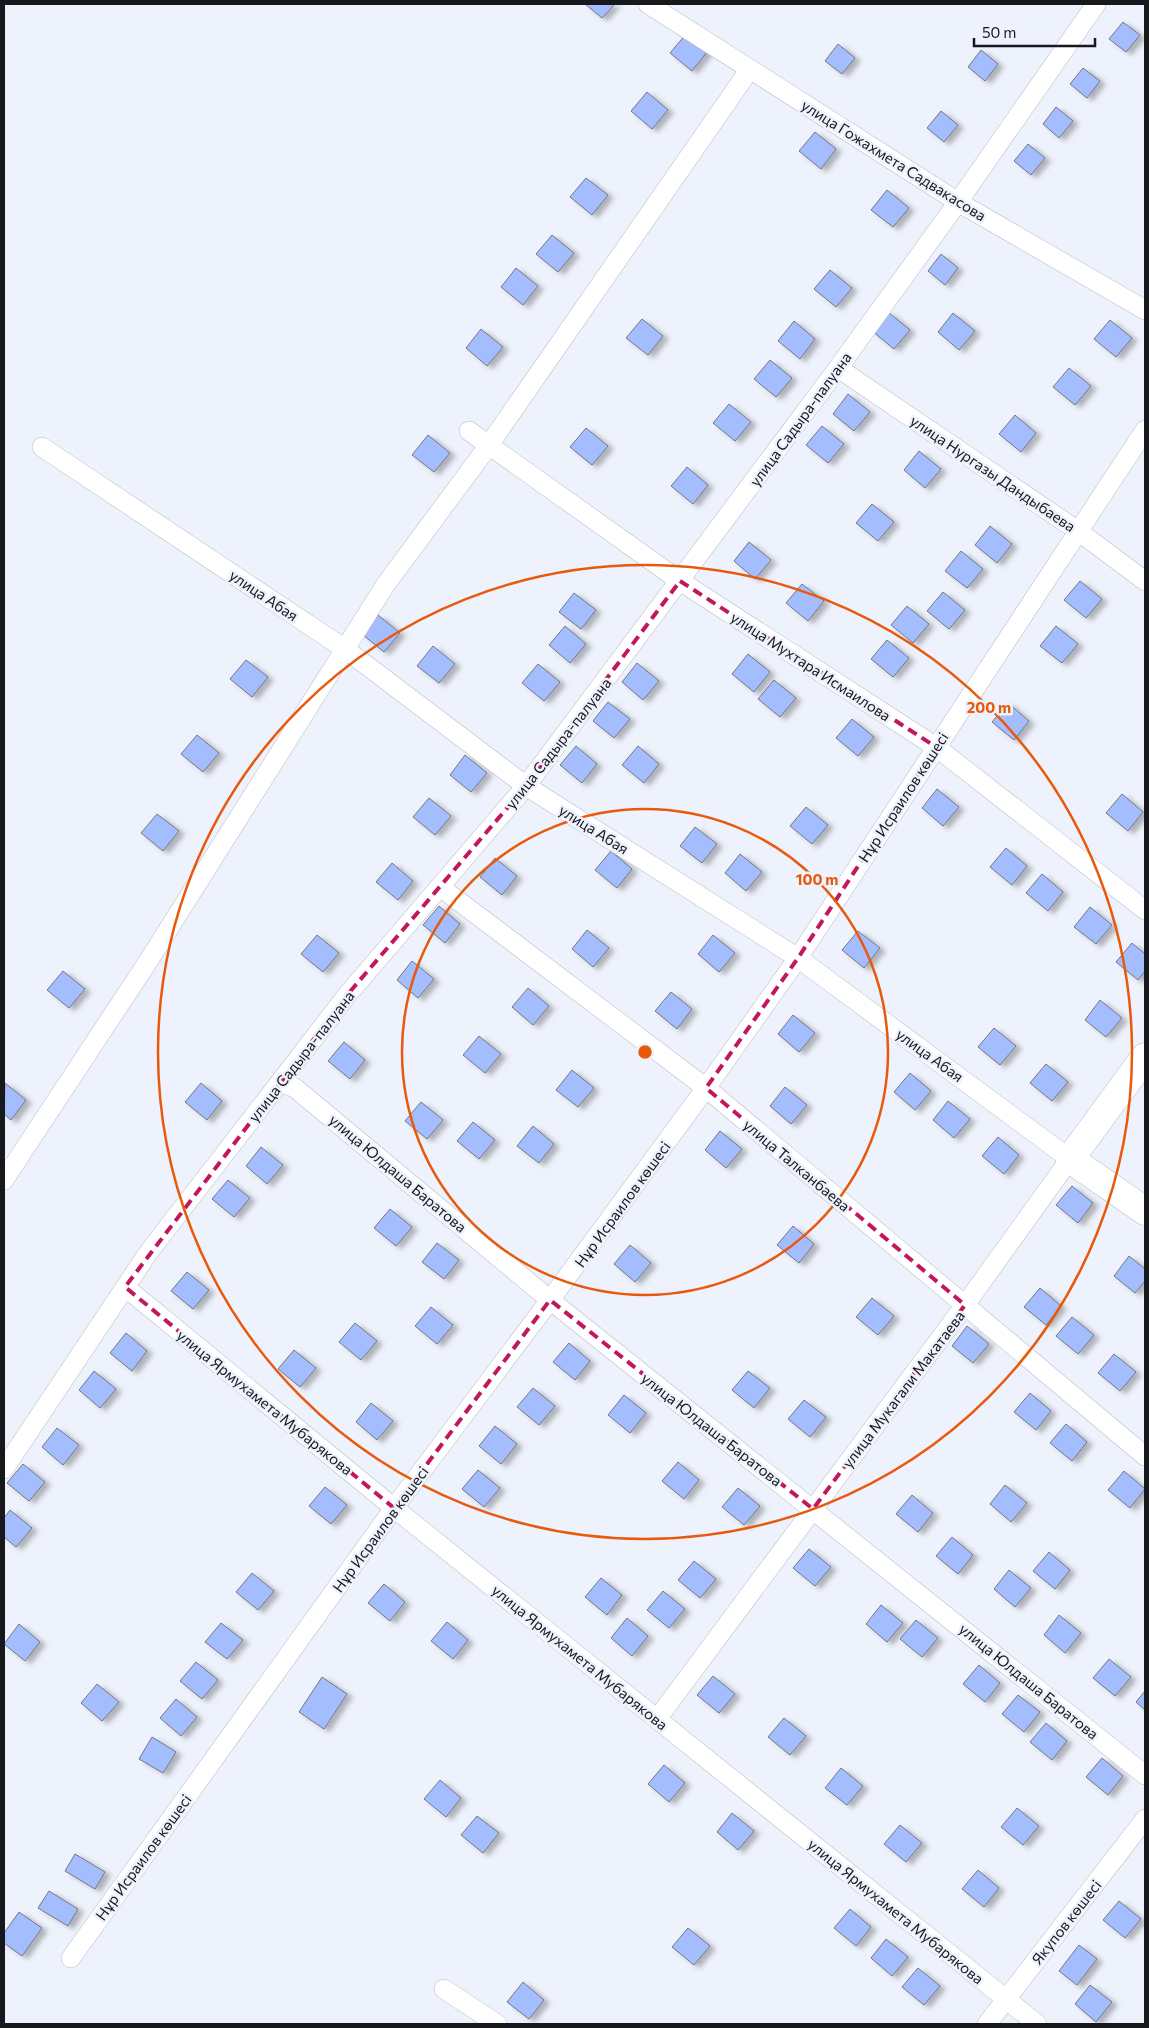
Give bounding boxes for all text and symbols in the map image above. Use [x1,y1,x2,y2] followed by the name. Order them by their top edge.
[974,15,1095,47] scale bar
[982,23,1016,41] text: 50 m
[798,96,990,224] street label: улица Гожахмета Садвакасова
[745,349,855,489] street label: улица Садыра-палуана
[907,411,1079,535] street label: улица Нургазы Дандыбаева
[226,566,302,624] street label: улица Абая
[728,608,894,724] street label: улица Мухтара Исмаилова
[501,674,615,812] street label: улица Садыра-палуана
[967,698,1011,716] text: 200 m
[854,729,952,865] street label: Нұр Исраилов көшесі
[556,801,632,857] street label: улица Абая
[796,870,838,888] text: 100 m
[244,987,358,1125] street label: улица Садыра-палуана
[893,1025,967,1085] street label: улица Абая
[636,1043,654,1061] centre of rings
[326,1110,470,1236] street label: улица Юлдаша Баратова
[740,1115,854,1215] street label: улица Талканбаева
[570,1138,674,1270] street label: Нұр Исраилов көшесі
[838,1307,968,1471] street label: улица Мукагали Макатаева
[174,1326,356,1478] street label: улица Ярмухамета Мубарякова
[638,1368,786,1490] street label: улица Юлдаша Баратова
[328,1463,432,1595] street label: Нұр Исраилов көшесі
[489,1581,671,1733] street label: улица Ярмухамета Мубарякова
[956,1619,1102,1743] street label: улица Юлдаша Баратова
[91,1791,195,1923] street label: Нұр Исраилов көшесі
[805,1835,987,1987] street label: улица Ярмухамета Мубарякова
[1027,1876,1105,1968] street label: Якупов көшесі

